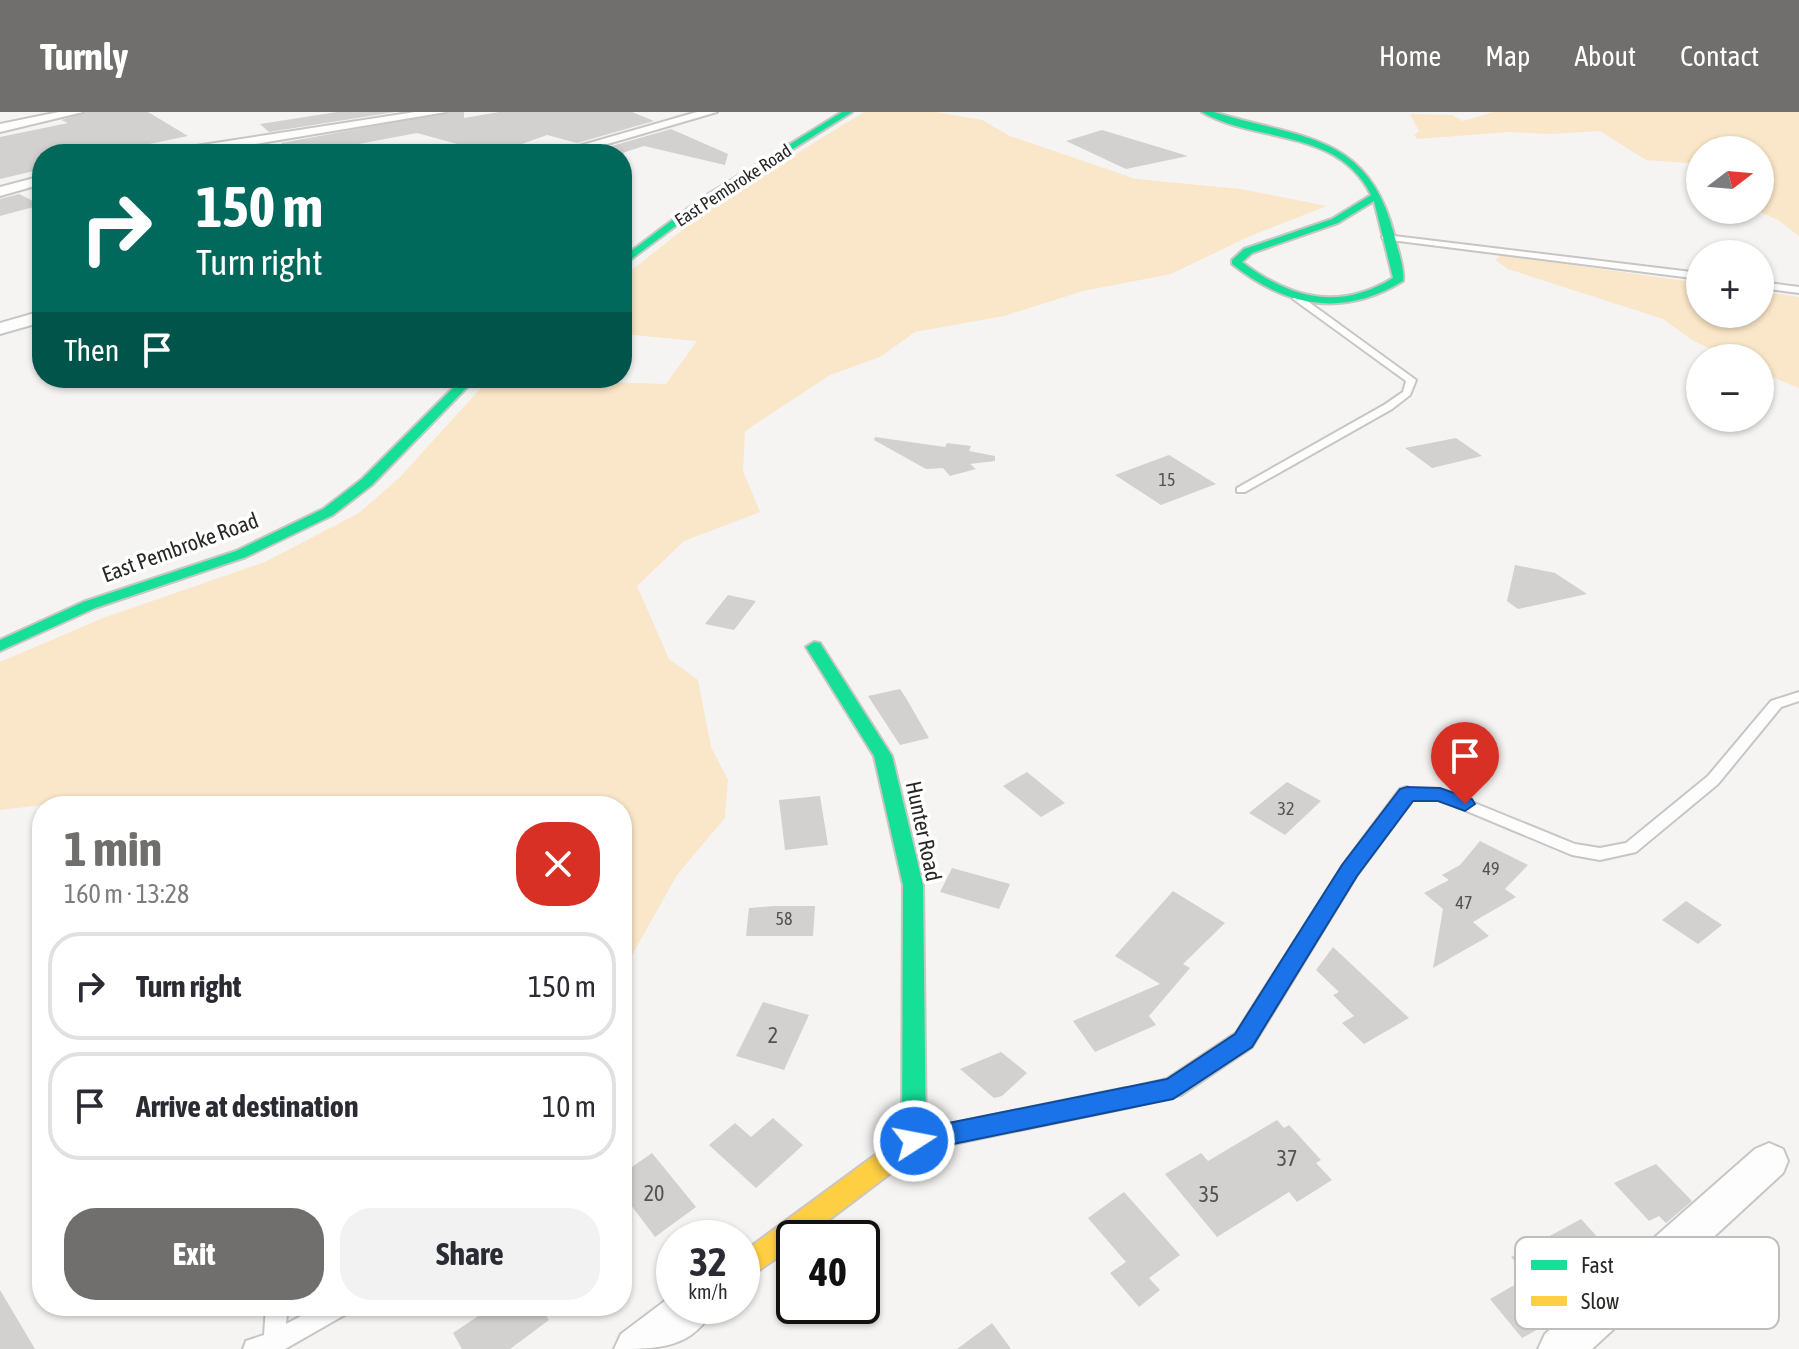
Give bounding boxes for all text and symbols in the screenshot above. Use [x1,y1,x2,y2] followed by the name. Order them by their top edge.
[40,35,128,78] text: Turnly
[1379,40,1441,72] text: Home
[1485,40,1530,72] text: Map
[1574,40,1636,72] text: About
[1680,40,1759,72] text: Contact
[1686,136,1774,224] north arrow
[1686,136,1774,432] map controls
[671,140,795,230] street label: East Pembroke Road
[196,175,323,239] text: 150 m
[64,176,168,280] icon: right
[1686,240,1774,328] button: +
[196,241,323,283] text: Turn right
[135,328,179,372] icon: arrive
[64,333,119,367] text: Then
[1686,344,1774,432] button: −
[1159,469,1175,490] house number: 15
[98,507,262,587] street label: East Pembroke Road
[1431,722,1499,804] pin
[1443,734,1487,778] icon: arrive
[901,779,947,883] street label: Hunter Road
[1278,798,1294,819] house number: 32
[64,821,162,876] text: 1 min
[516,822,600,906] button: close
[1483,858,1499,879] house number: 49
[64,879,189,909] text: 160 m · 13:28
[1456,892,1472,913] house number: 47
[776,908,792,929] house number: 58
[68,964,112,1008] icon: right
[136,969,242,1003] text: Turn right
[528,969,596,1003] text: 150 m
[768,1022,778,1048] house number: 2
[68,1084,112,1128] icon: arrive
[136,1089,358,1123] text: Arrive at destination
[542,1089,596,1123] text: 10 m
[872,1099,956,1183] position arrow
[1277,1145,1297,1171] house number: 37
[644,1180,664,1206] house number: 20
[1199,1181,1219,1207] house number: 35
[64,1208,324,1300] button: Exit
[340,1208,600,1300] button: Share
[776,1220,880,1324] speed limit sign: 40
[1515,1237,1779,1329] legend
[689,1239,727,1284] text: 32
[1581,1252,1614,1278] text: Fast
[688,1280,728,1303] text: km/h
[1581,1288,1619,1314] text: Slow

